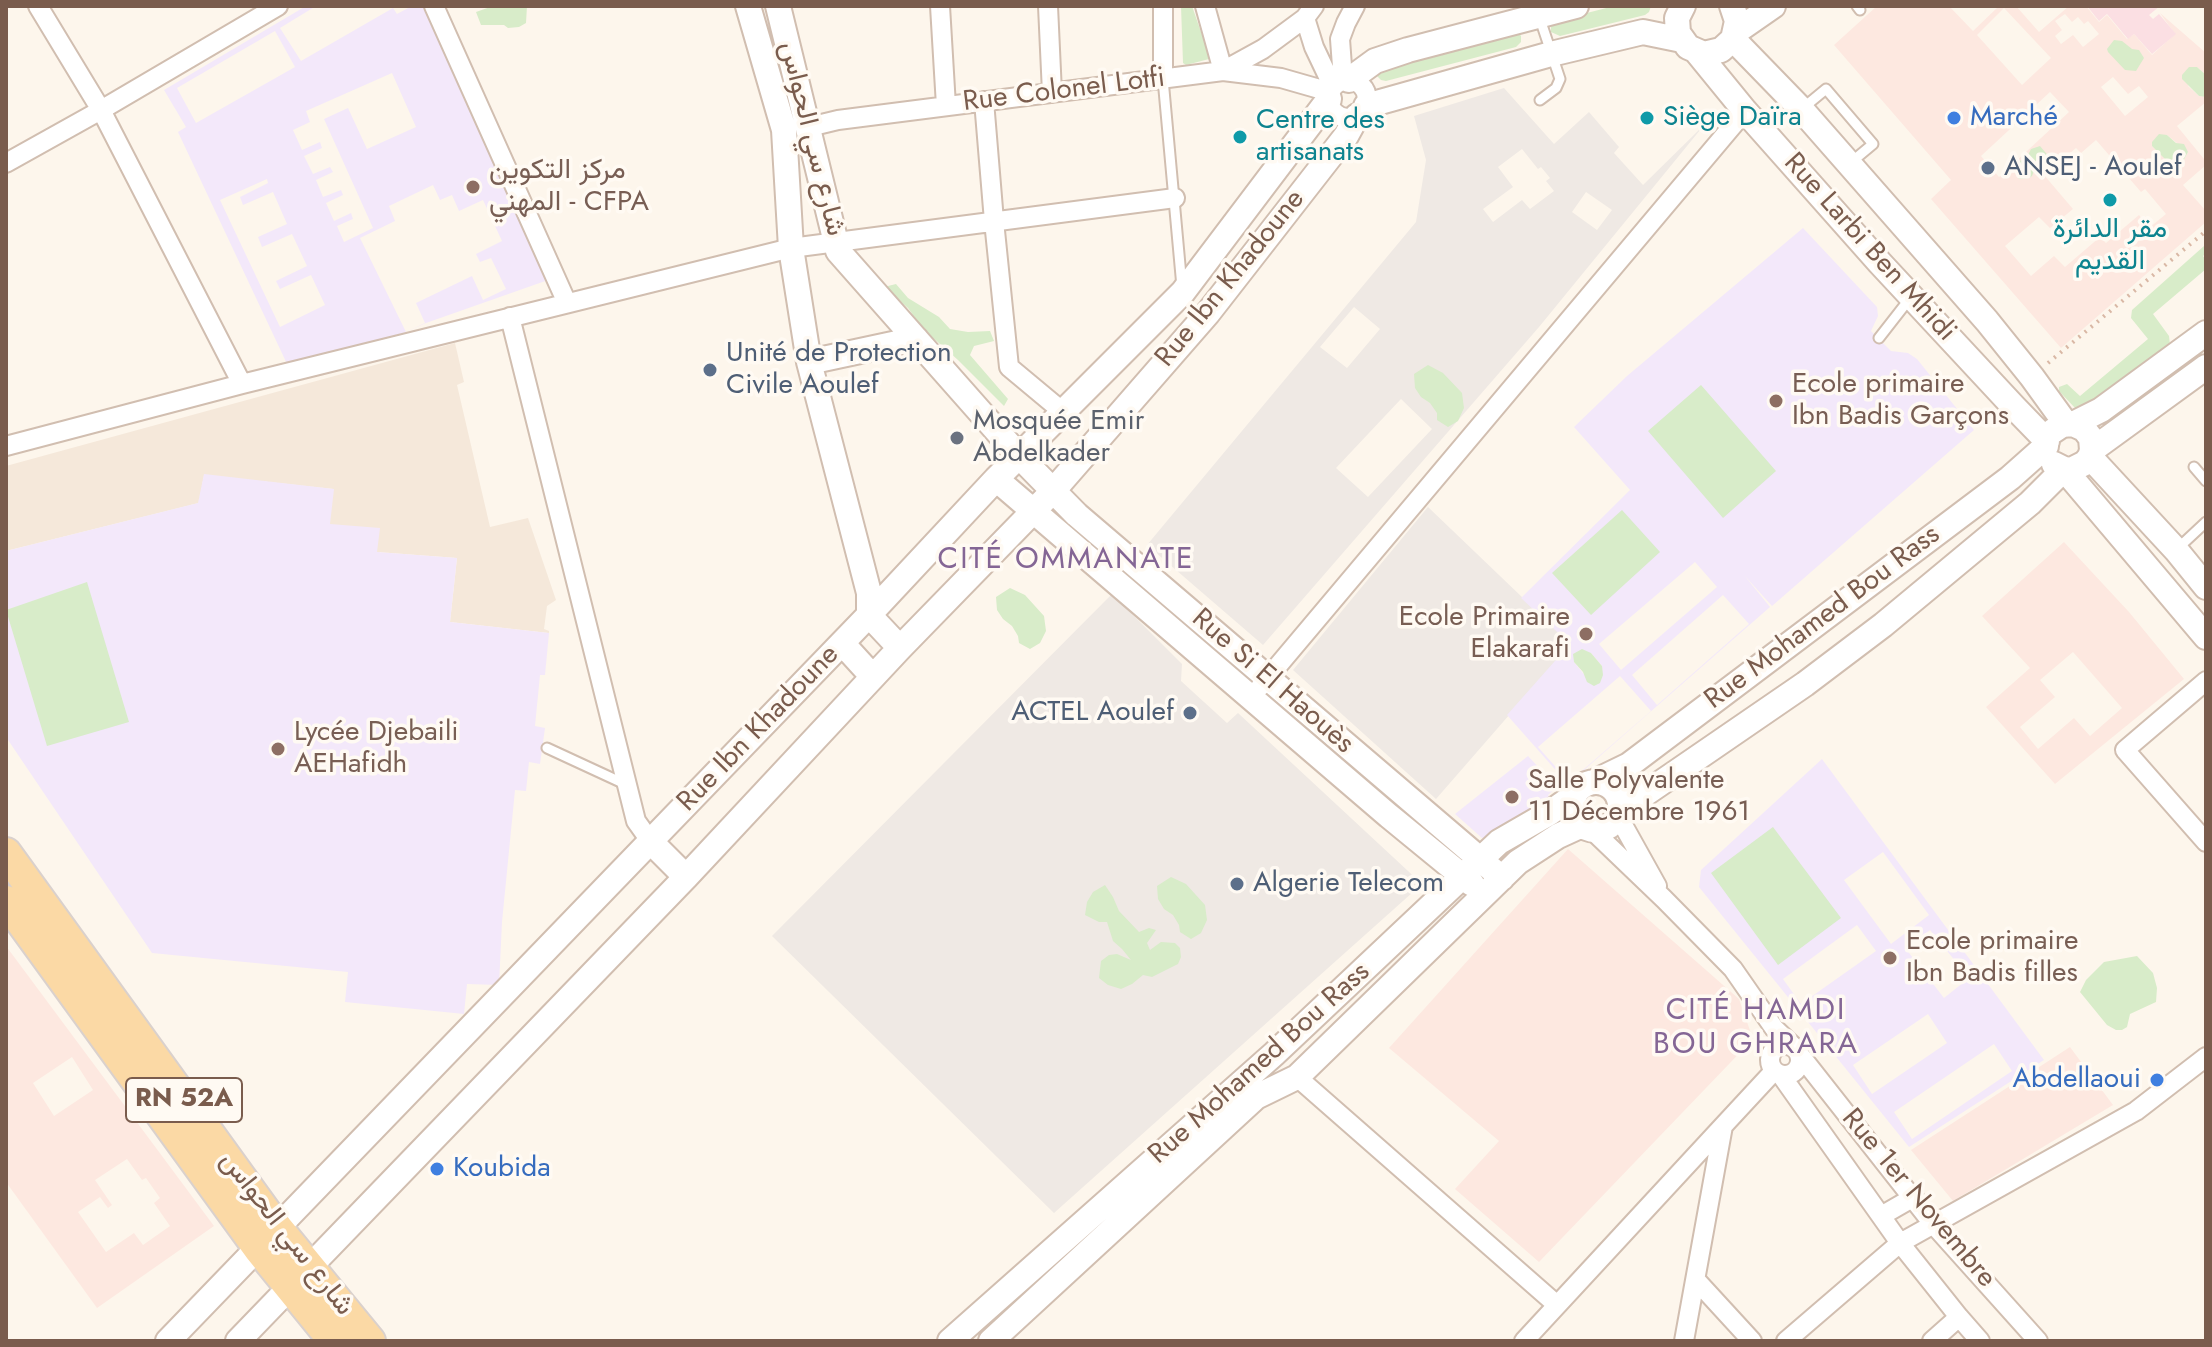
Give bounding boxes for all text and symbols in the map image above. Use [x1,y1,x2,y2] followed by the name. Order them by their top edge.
[771,38,851,240] street label: شارع سي الحواس
[961,62,1167,120] street label: Rue Colonel Lotfi
[1663,101,1802,135] place label: Siège Daïra
[1970,101,2058,135] place label: Marché
[1256,104,1385,170] place label: Centre des artisanats
[1638,109,1656,127] marker: Siège Daïra
[1945,109,1963,127] marker: Marché
[1231,128,1249,146] marker: Centre des artisanats
[1776,147,1962,349] street label: Rue Larbi Ben Mhidi
[2004,151,2182,185] place label: ANSEJ - Aoulef
[489,154,649,220] place label: مركز التكوين المهني - CFPA
[1979,159,1997,177] marker: ANSEJ - Aoulef
[464,178,482,196] marker: مركز التكوين المهني - CFPA
[1149,184,1313,374] street label: Rue Ibn Khadoune
[2101,191,2119,209] marker: مقر الدائرة القديم
[2053,213,2167,279] place label: مقر الدائرة القديم
[726,337,952,403] place label: Unité de Protection Civile Aoulef
[701,361,719,379] marker: Unité de Protection Civile Aoulef
[1792,368,2009,434] place label: Ecole primaire Ibn Badis Garçons
[1767,392,1785,410] marker: Ecole primaire Ibn Badis Garçons
[973,405,1144,471] place label: Mosquée Emir Abdelkader
[948,429,966,447] marker: Mosquée Emir Abdelkader
[1699,519,1947,717] street label: Rue Mohamed Bou Rass
[938,543,1194,579] district label: CITÉ OMMANATE
[1399,601,1570,667] place label: Ecole Primaire Elakarafi
[1184,603,1360,761] street label: Rue Si El Haouès
[1577,625,1595,643] marker: Ecole Primaire Elakarafi
[671,639,847,819] street label: Rue Ibn Khadoune
[1011,696,1174,730] place label: ACTEL Aoulef
[1181,704,1199,722] marker: ACTEL Aoulef
[294,716,459,782] place label: Lycée Djebaili AEHafidh
[269,740,287,758] marker: Lycée Djebaili AEHafidh
[1528,764,1750,830] place label: Salle Polyvalente 11 Décembre 1961
[1503,788,1521,806] marker: Salle Polyvalente 11 Décembre 1961
[1253,867,1444,901] place label: Algerie Telecom
[1228,875,1246,893] marker: Algerie Telecom
[1906,925,2078,991] place label: Ecole primaire Ibn Badis filles
[1881,949,1899,967] marker: Ecole primaire Ibn Badis filles
[1143,956,1377,1172] street label: Rue Mohamed Bou Rass
[1653,994,1859,1064] district label: CITÉ HAMDI BOU GHRARA
[2013,1063,2141,1097] place label: Abdellaoui
[2148,1071,2166,1089] marker: Abdellaoui
[126,1078,242,1122] road number: RN 52A
[1834,1103,2002,1295] street label: Rue 1er Novembre
[211,1145,361,1323] street label: شارع سي الحواس
[453,1152,551,1186] place label: Koubida
[428,1160,446,1178] marker: Koubida

